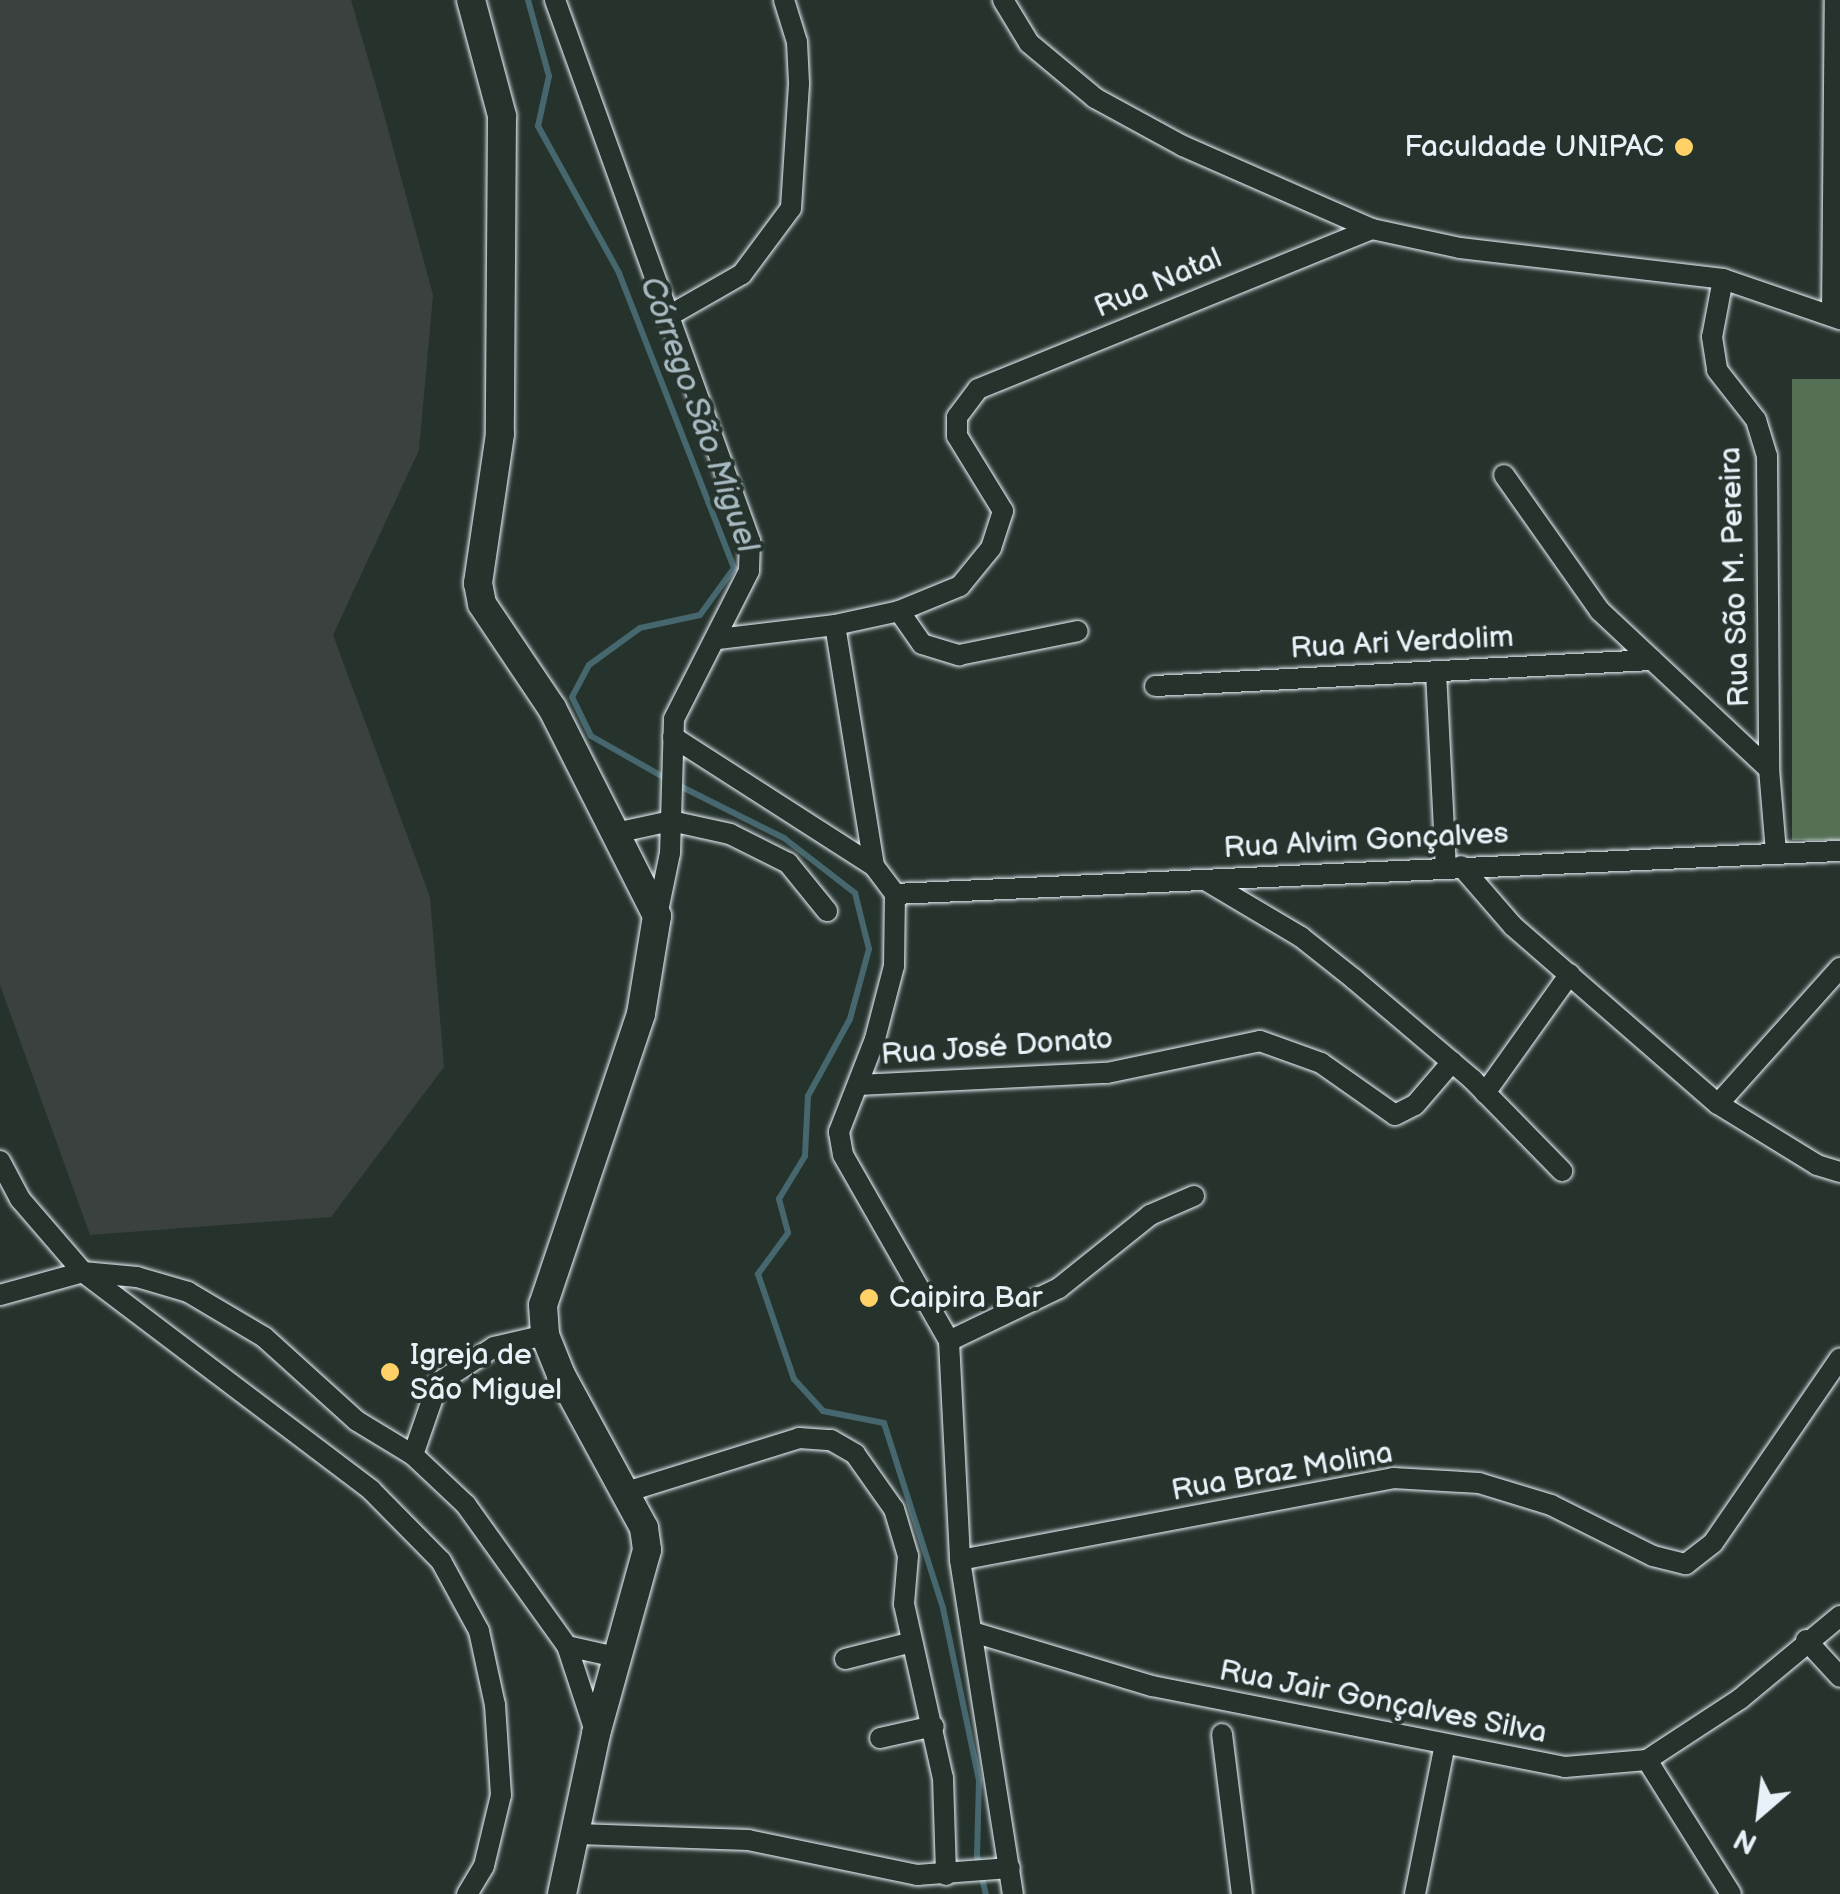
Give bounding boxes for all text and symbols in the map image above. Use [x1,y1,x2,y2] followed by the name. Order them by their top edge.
[1404,129,1664,165] place label: Faculdade UNIPAC
[1673,136,1695,158] marker: Faculdade UNIPAC
[1089,240,1227,326] street label: Rua Natal
[630,272,766,558] water label: Córrego São Miguel
[1712,446,1758,708] street label: Rua São M. Pereira
[1289,619,1515,667] street label: Rua Ari Verdolim
[1223,816,1509,866] street label: Rua Alvim Gonçalves
[879,1021,1115,1073] street label: Rua José Donato
[889,1280,1042,1316] place label: Caipira Bar
[858,1287,880,1309] marker: Caipira Bar
[410,1337,562,1408] place label: Igreja de São Miguel
[379,1361,401,1383] marker: Igreja de São Miguel
[1169,1435,1395,1509] street label: Rua Braz Molina
[1215,1652,1551,1752] street label: Rua Jair Gonçalves Silva
[1710,1764,1810,1864] north arrow
[1729,1821,1763,1860] text: N

